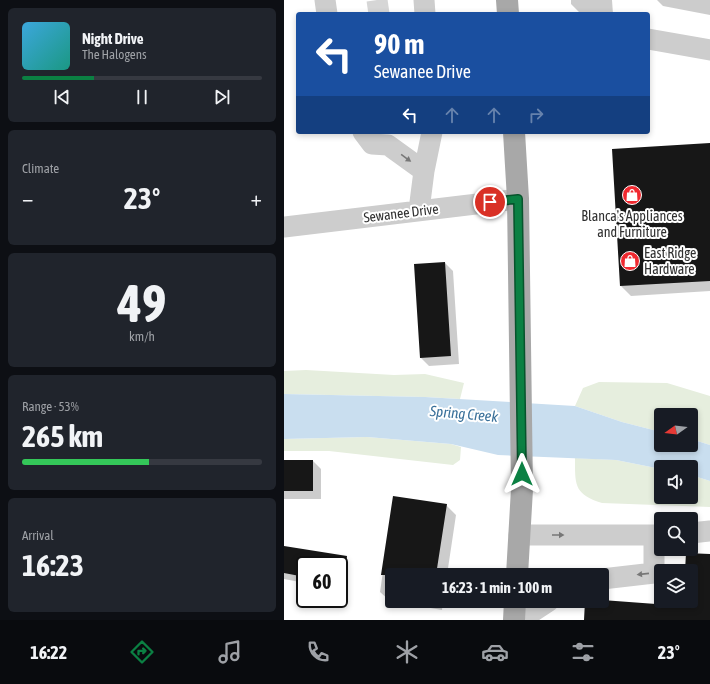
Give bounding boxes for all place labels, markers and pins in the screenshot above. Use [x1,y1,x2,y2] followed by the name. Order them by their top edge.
[621,184,643,206] shop icon: Blanca's Appliances and Furniture
[473,185,507,219] pin
[581,208,683,240] place label: Blanca's Appliances and Furniture
[644,245,696,277] place label: East Ridge Hardware
[619,250,641,272] shop icon: East Ridge Hardware

